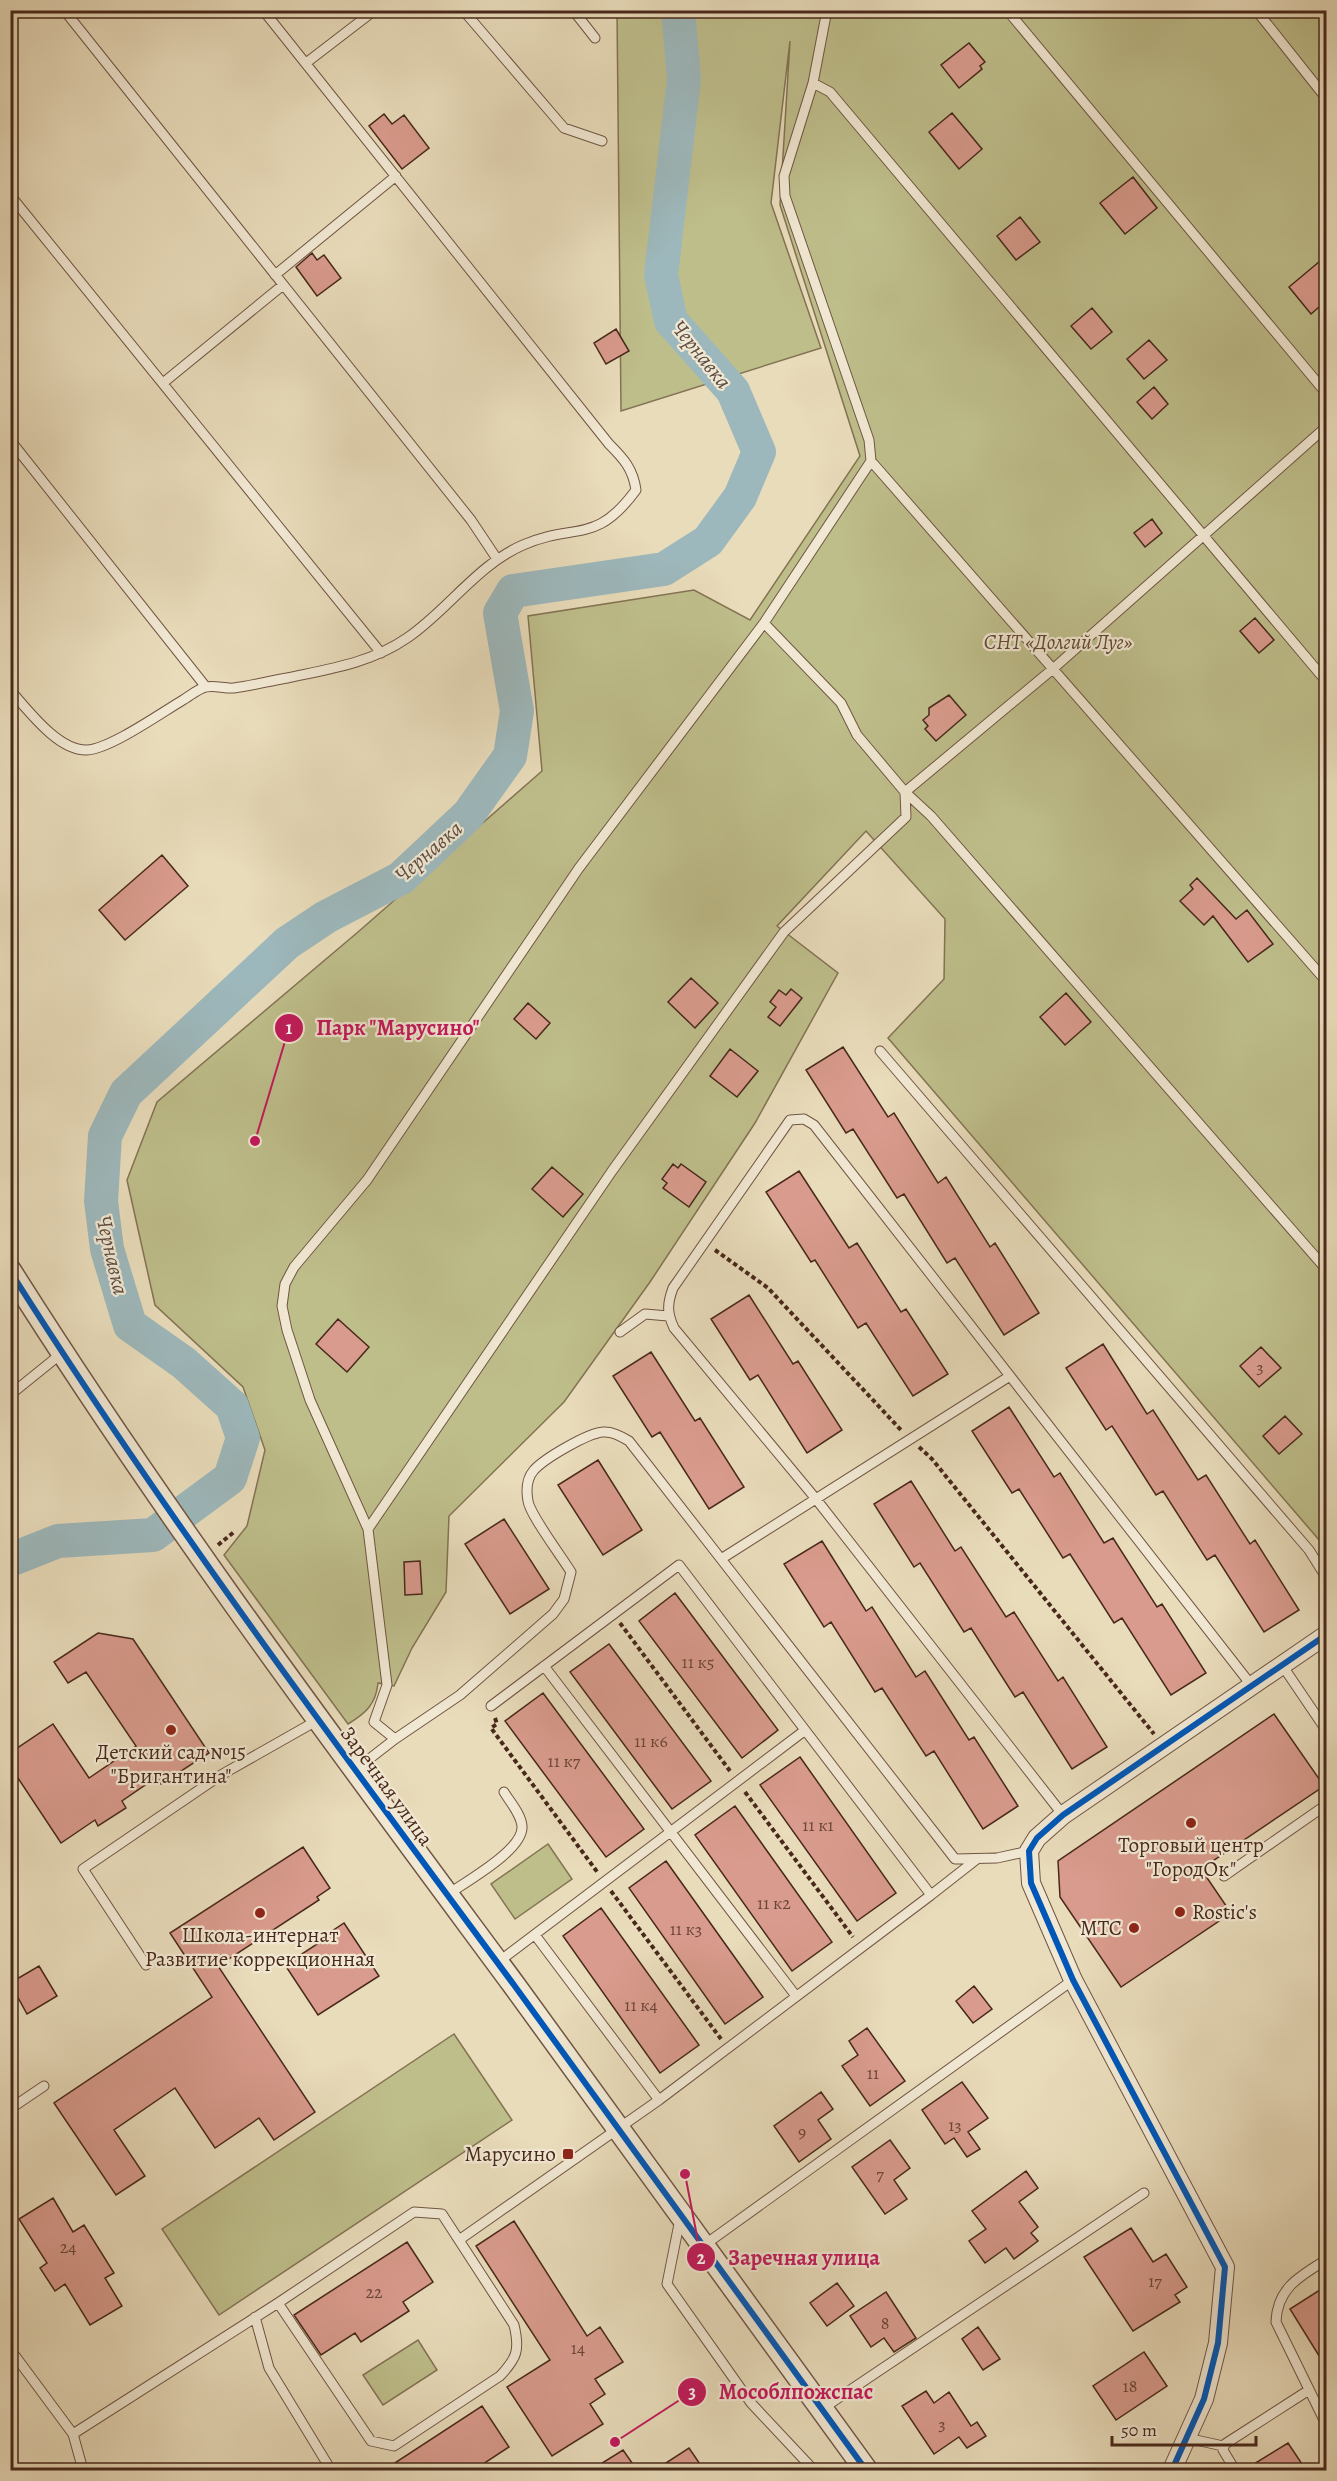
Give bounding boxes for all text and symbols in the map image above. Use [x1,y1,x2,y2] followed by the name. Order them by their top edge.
[664,314,738,395] water label: Чернавка
[984,628,1133,656] park label: СНТ «Долгий Луг»
[388,814,469,890] water label: Чернавка
[274,1008,492,1048] callout: Парк "Марусино"
[316,1013,480,1043] text: Парк "Марусино"
[286,1016,293,1040] text: 1
[88,1213,136,1298] water label: Чернавка
[1256,1355,1264,1379] house number: 3
[682,1650,714,1674] house number: 11 к5
[334,1721,440,1852] street label: Заречная улица
[164,1723,178,1737] marker: Детский сад №15 "Бригантина"
[634,1729,668,1753] house number: 11 к6
[96,1738,246,1790] place label: Детский сад №15 "Бригантина"
[548,1749,581,1773] house number: 11 к7
[802,1813,834,1837] house number: 11 к1
[1184,1816,1198,1830] marker: Торговый центр "ГородОк"
[1118,1831,1264,1883] place label: Торговый центр "ГородОк"
[757,1891,791,1915] house number: 11 к2
[1192,1898,1257,1926] place label: Rostic's
[1173,1905,1187,1919] marker: Rostic's
[253,1906,267,1920] marker: Школа-интернат Развитие коррекционная
[1080,1914,1122,1942] place label: МТС
[670,1917,702,1941] house number: 11 к3
[145,1921,375,1973] place label: Школа-интернат Развитие коррекционная
[1127,1921,1141,1935] marker: МТС
[624,1993,658,2017] house number: 11 к4
[867,2061,879,2085] house number: 11
[948,2113,962,2137] house number: 13
[798,2120,806,2144] house number: 9
[465,2140,556,2168] place label: Марусино
[561,2147,575,2161] marker: Марусино
[876,2162,884,2186] house number: 7
[60,2235,76,2259] house number: 24
[686,2237,892,2277] callout: Заречная улица
[728,2243,880,2273] text: Заречная улица
[697,2246,706,2270] text: 2
[1148,2269,1162,2293] house number: 17
[365,2280,383,2304] house number: 22
[881,2311,889,2335] house number: 8
[571,2336,585,2360] house number: 14
[677,2372,885,2412] callout: Мособлпожспас
[1123,2374,1137,2398] house number: 18
[719,2377,873,2407] text: Мособлпожспас
[688,2380,696,2404] text: 3
[1112,2409,1256,2447] scale bar
[938,2412,946,2436] house number: 3
[1121,2418,1157,2442] text: 50 m

